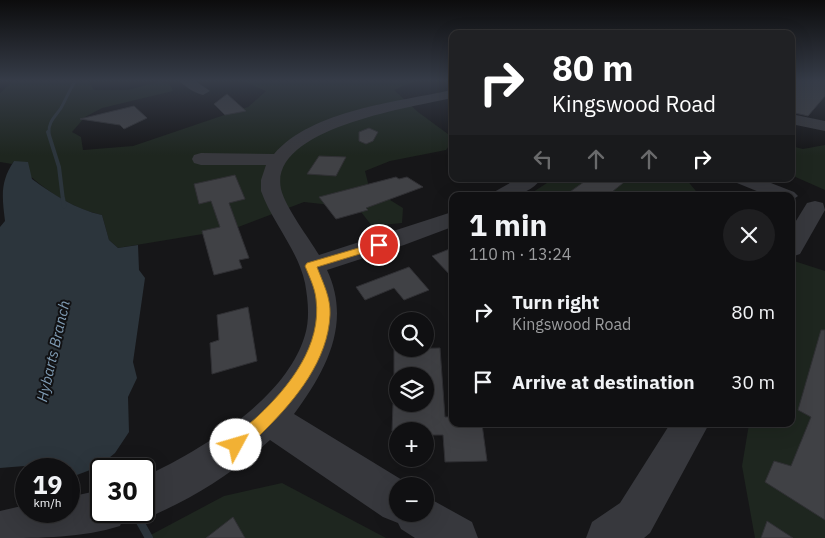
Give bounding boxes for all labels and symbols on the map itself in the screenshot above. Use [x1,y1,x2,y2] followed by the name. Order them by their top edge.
[358,224,400,266] pin
[32,298,74,404] water label: Hybarts Branch
[209,418,261,470] position arrow
[90,458,155,523] speed limit sign: 30

